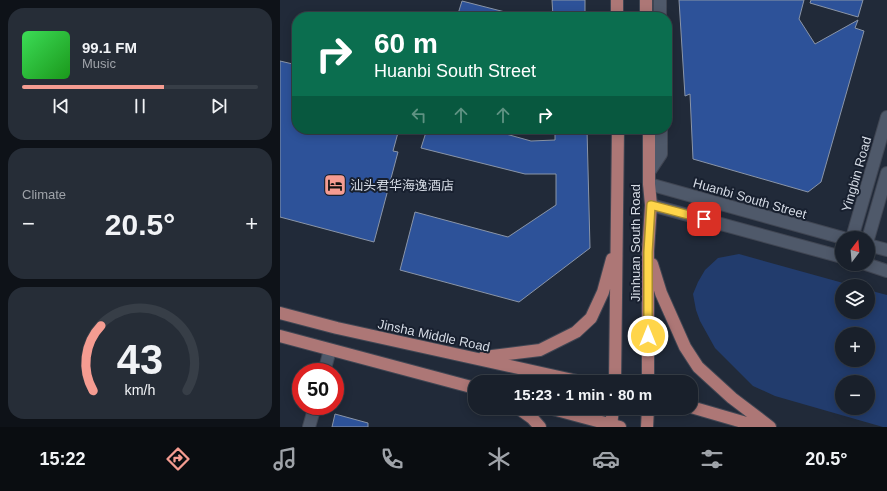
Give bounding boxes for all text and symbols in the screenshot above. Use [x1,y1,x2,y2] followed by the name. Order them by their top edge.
[308,28,360,80] icon: right
[374,28,438,59] text: 60 m
[82,39,137,56] text: 99.1 FM
[82,56,116,71] text: Music
[374,61,536,81] text: Huanbi South Street
[50,95,72,117] icon: previous
[129,95,151,117] icon: pause
[208,95,230,117] icon: next
[408,104,430,126] icon: left
[450,104,472,126] icon: ahead
[492,104,514,126] icon: ahead
[534,104,556,126] icon: right
[839,135,874,213] street label: Yingbin Road
[322,172,348,198] hotel icon: 汕头君华海逸酒店
[692,175,809,222] street label: Huanbi South Street
[350,178,454,193] place label: 汕头君华海逸酒店
[628,184,643,302] street label: Jinhuan South Road
[22,187,66,202] text: Climate
[687,202,721,236] pin
[105,208,175,241] text: 20.5°
[693,208,715,230] icon: arrive
[22,211,35,236] text: −
[245,211,258,236] text: +
[835,231,875,271] north arrow
[835,231,875,415] map controls
[835,279,875,319] button: layers
[627,315,669,357] position arrow
[376,316,491,355] street label: Jinsha Middle Road
[835,327,875,367] button: +
[117,336,163,383] text: 43
[292,363,344,415] speed limit sign: 50
[835,375,875,415] button: −
[125,382,156,398] text: km/h
[514,386,652,403] text: 15:23 · 1 min · 80 m
[164,445,192,473] icon: directions
[271,445,299,473] icon: music
[378,445,406,473] icon: phone
[485,445,513,473] icon: climate
[592,445,620,473] icon: car
[698,445,726,473] icon: filters
[39,449,85,469] text: 15:22
[805,449,847,469] text: 20.5°

